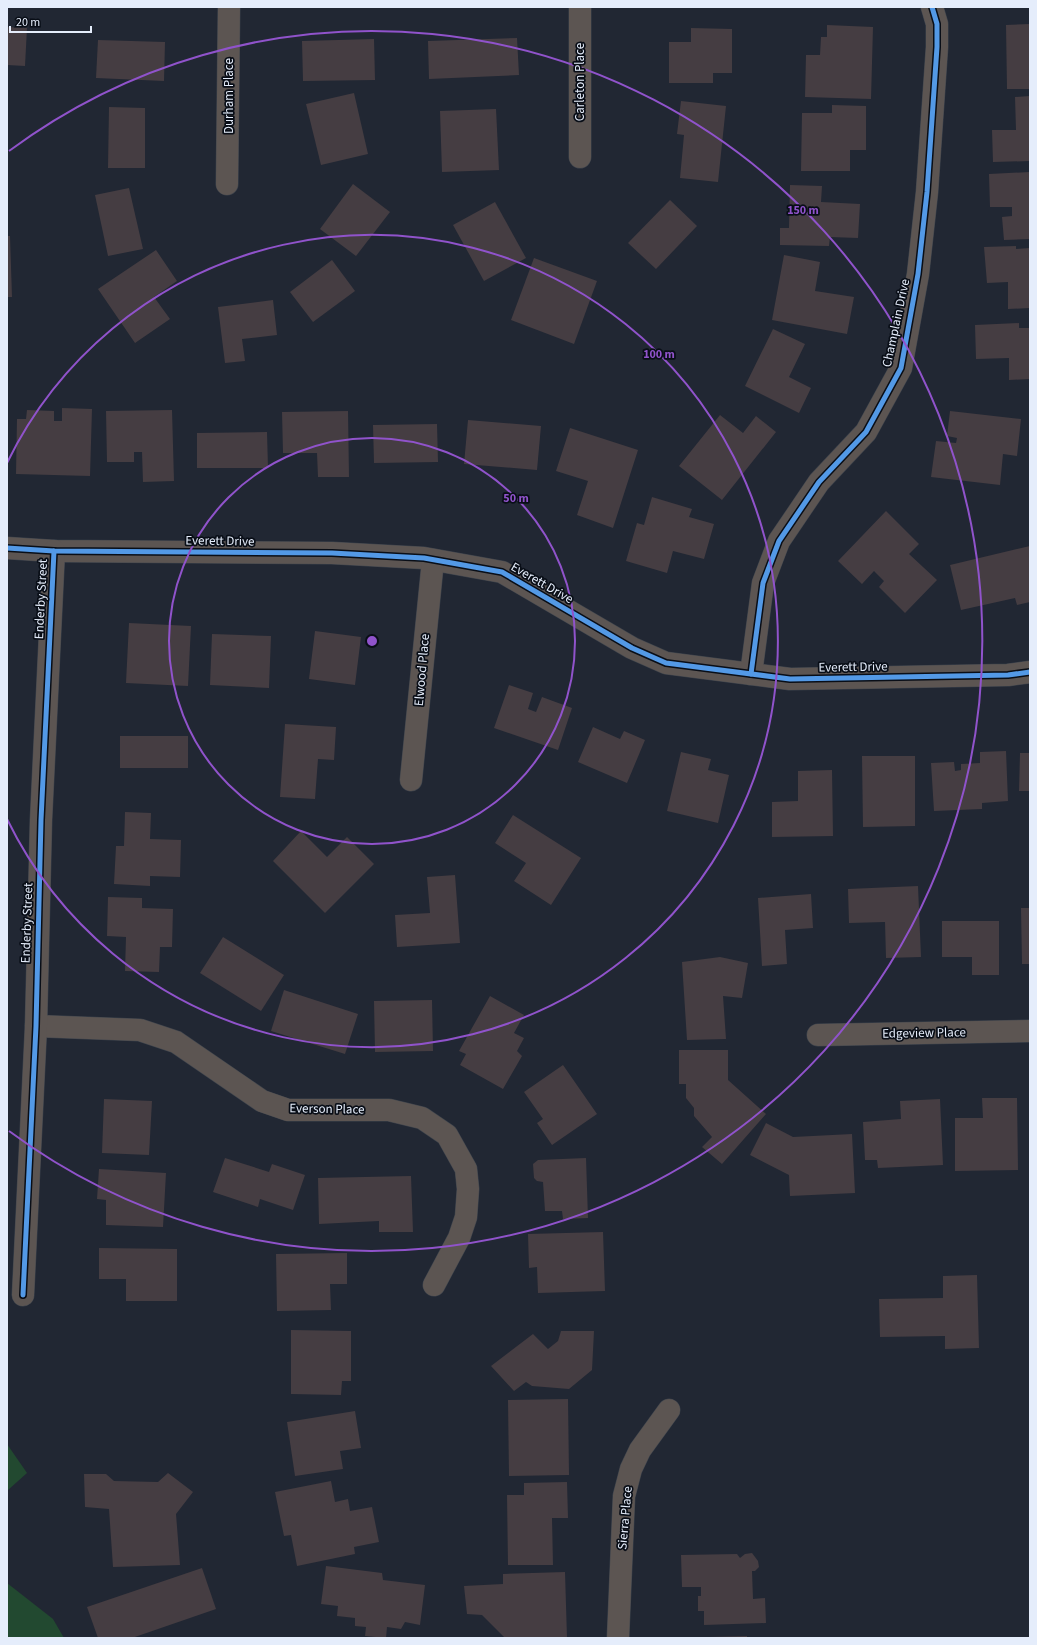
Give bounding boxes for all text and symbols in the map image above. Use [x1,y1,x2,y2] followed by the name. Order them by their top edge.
[10,8,91,34] scale bar
[16,14,40,31] text: 20 m
[571,43,589,121] street label: Carleton Place
[220,58,238,134] street label: Durham Place
[787,202,819,219] text: 150 m
[878,277,914,369] street label: Champlain Drive
[643,346,675,363] text: 100 m
[503,490,529,507] text: 50 m
[185,531,255,551] street label: Everett Drive
[30,558,52,640] street label: Enderby Street
[508,558,576,608] street label: Everett Drive
[410,633,434,707] street label: Elwood Place
[365,634,379,648] centre of rings
[818,657,888,677] street label: Everett Drive
[17,882,37,964] street label: Enderby Street
[882,1023,966,1043] street label: Edgeview Place
[289,1099,365,1119] street label: Everson Place
[613,1485,637,1551] street label: Sierra Place

